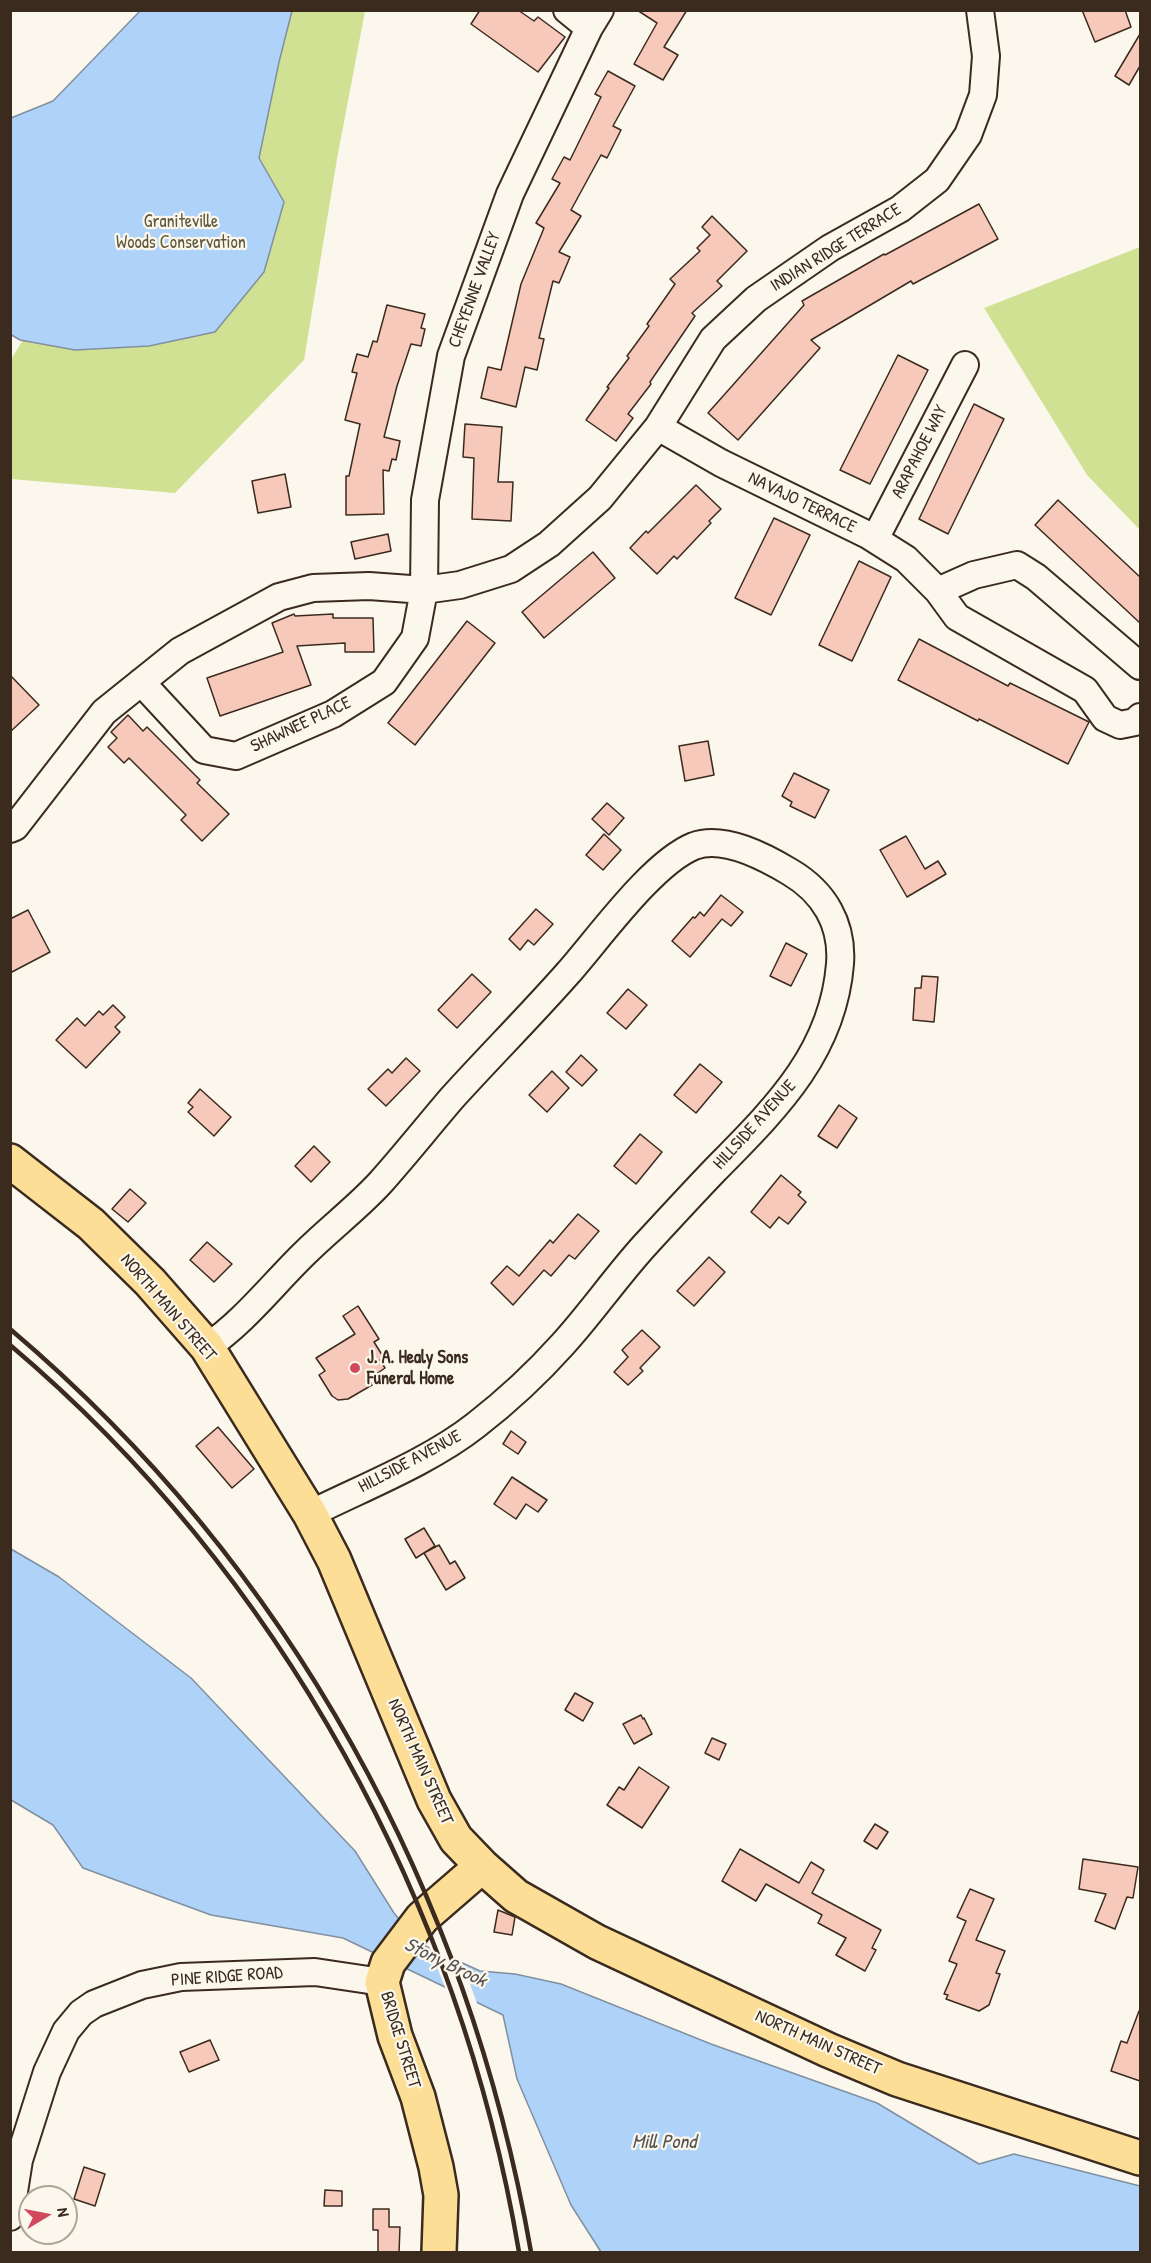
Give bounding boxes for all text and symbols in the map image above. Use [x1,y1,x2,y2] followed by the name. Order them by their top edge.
[767,199,905,297] street label: INDIAN RIDGE TERRACE
[116,211,246,254] park label: Graniteville Woods Conservation
[444,229,506,351] street label: CHEYENNE VALLEY
[887,402,953,502] street label: ARAPAHOE WAY
[745,468,859,538] street label: NAVAJO TERRACE
[247,692,355,758] street label: SHAWNEE PLACE
[709,1076,801,1174] street label: HILLSIDE AVENUE
[115,1250,221,1366] street label: NORTH MAIN STREET
[367,1347,468,1390] place label: J. A. Healy Sons Funeral Home
[348,1361,362,1375] marker: J. A. Healy Sons Funeral Home
[355,1426,465,1498] street label: HILLSIDE AVENUE
[383,1696,457,1828] street label: NORTH MAIN STREET
[400,1933,490,1993] water label: Stony Brook
[171,1962,283,1992] street label: PINE RIDGE ROAD
[375,1989,425,2091] street label: BRIDGE STREET
[752,2006,884,2080] street label: NORTH MAIN STREET
[632,2131,696,2155] water label: Mill Pond
[18,2185,78,2245] north arrow
[52,2206,75,2218] text: N

